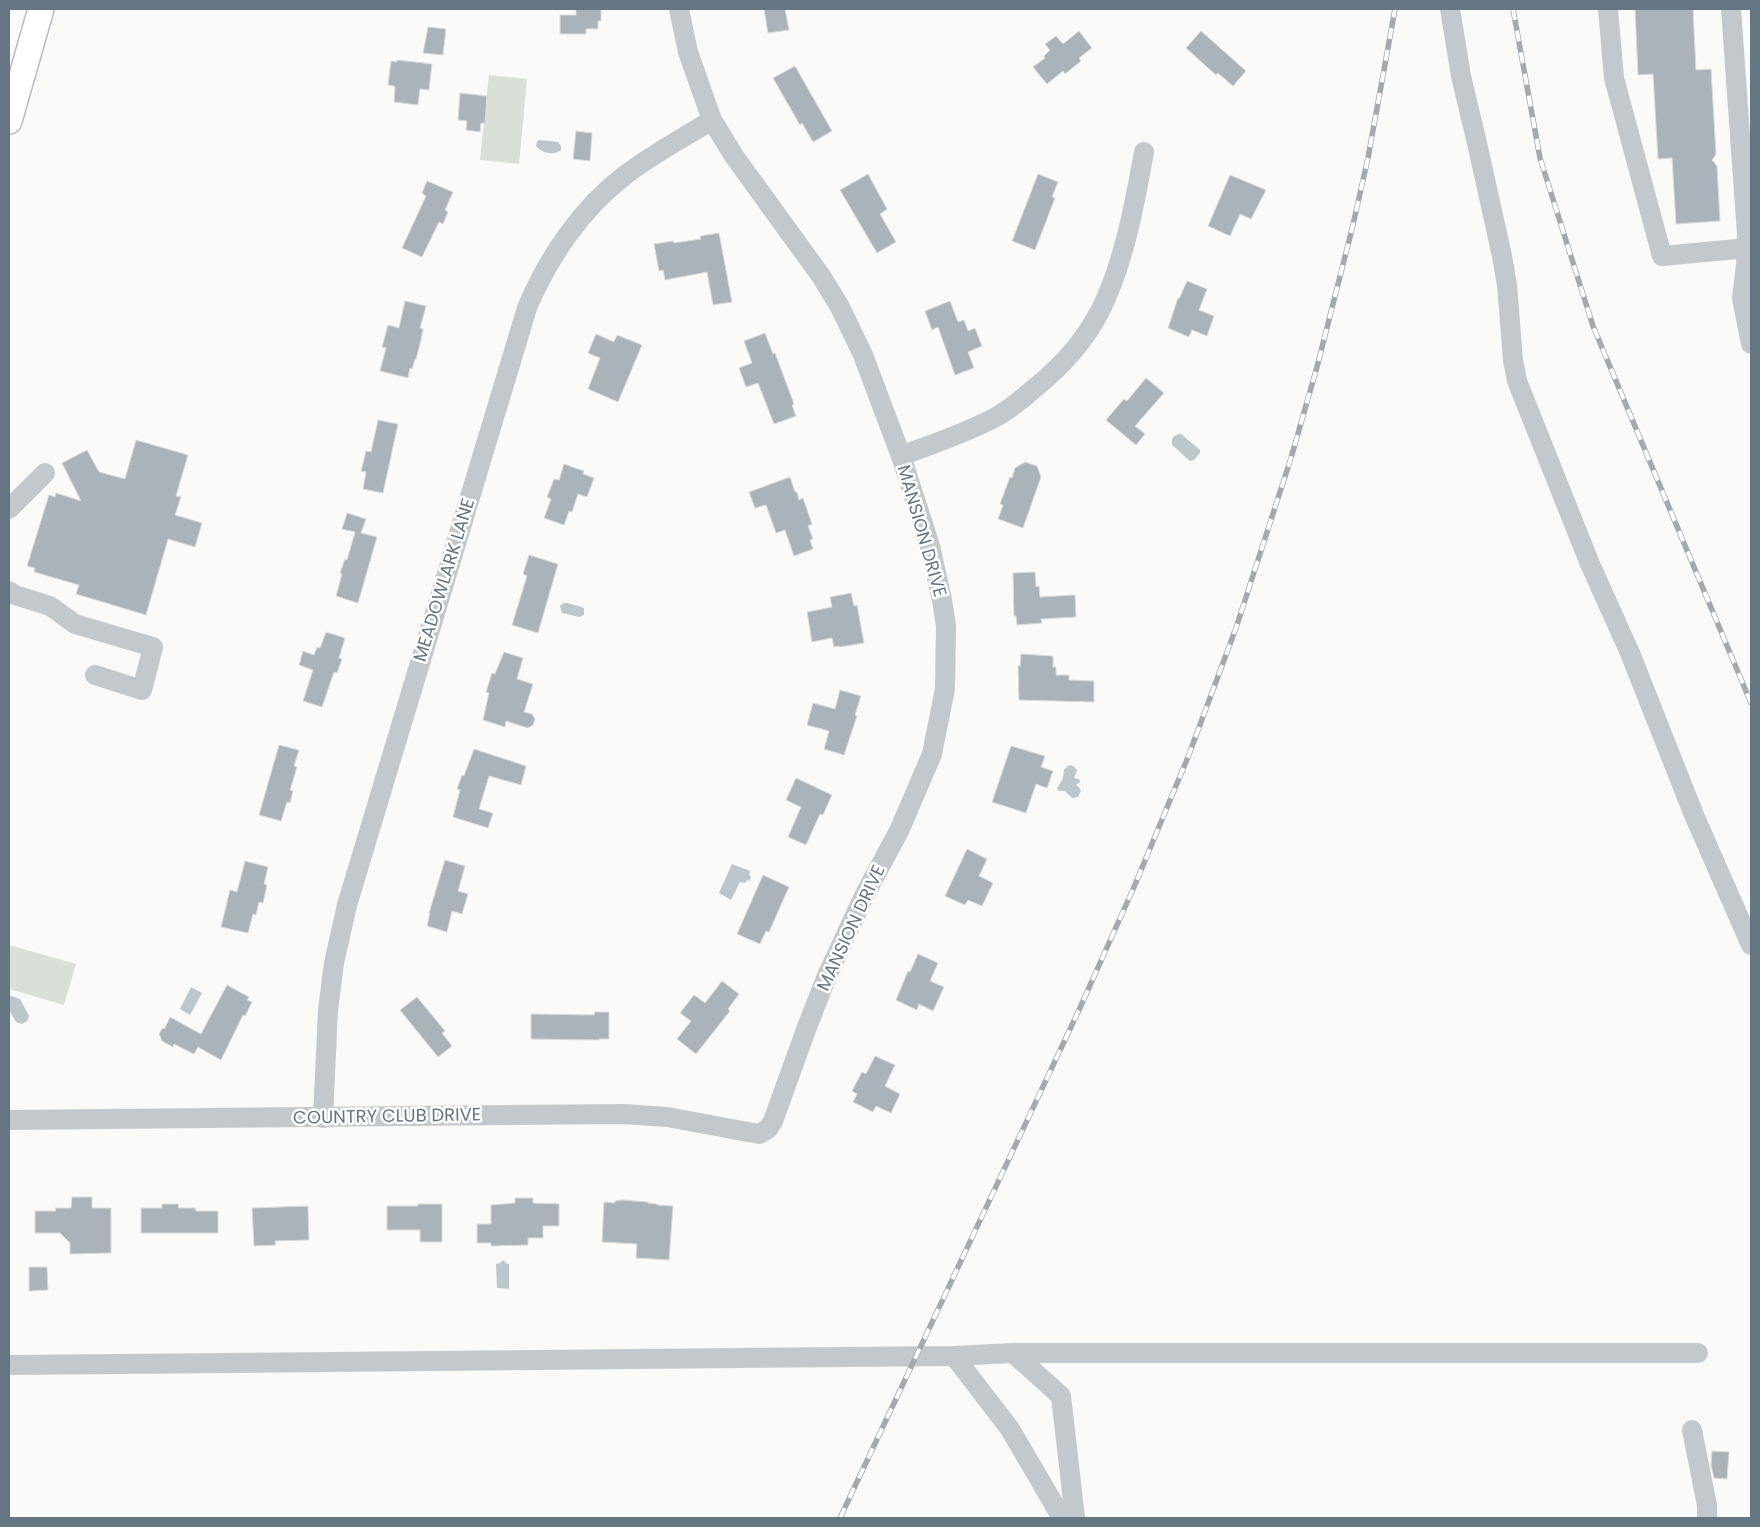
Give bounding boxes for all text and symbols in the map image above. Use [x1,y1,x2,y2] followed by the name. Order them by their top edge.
[892,462,953,600] street label: MANSION DRIVE
[407,495,480,665] street label: MEADOWLARK LANE
[810,861,891,995] street label: MANSION DRIVE
[293,1101,481,1130] street label: COUNTRY CLUB DRIVE

